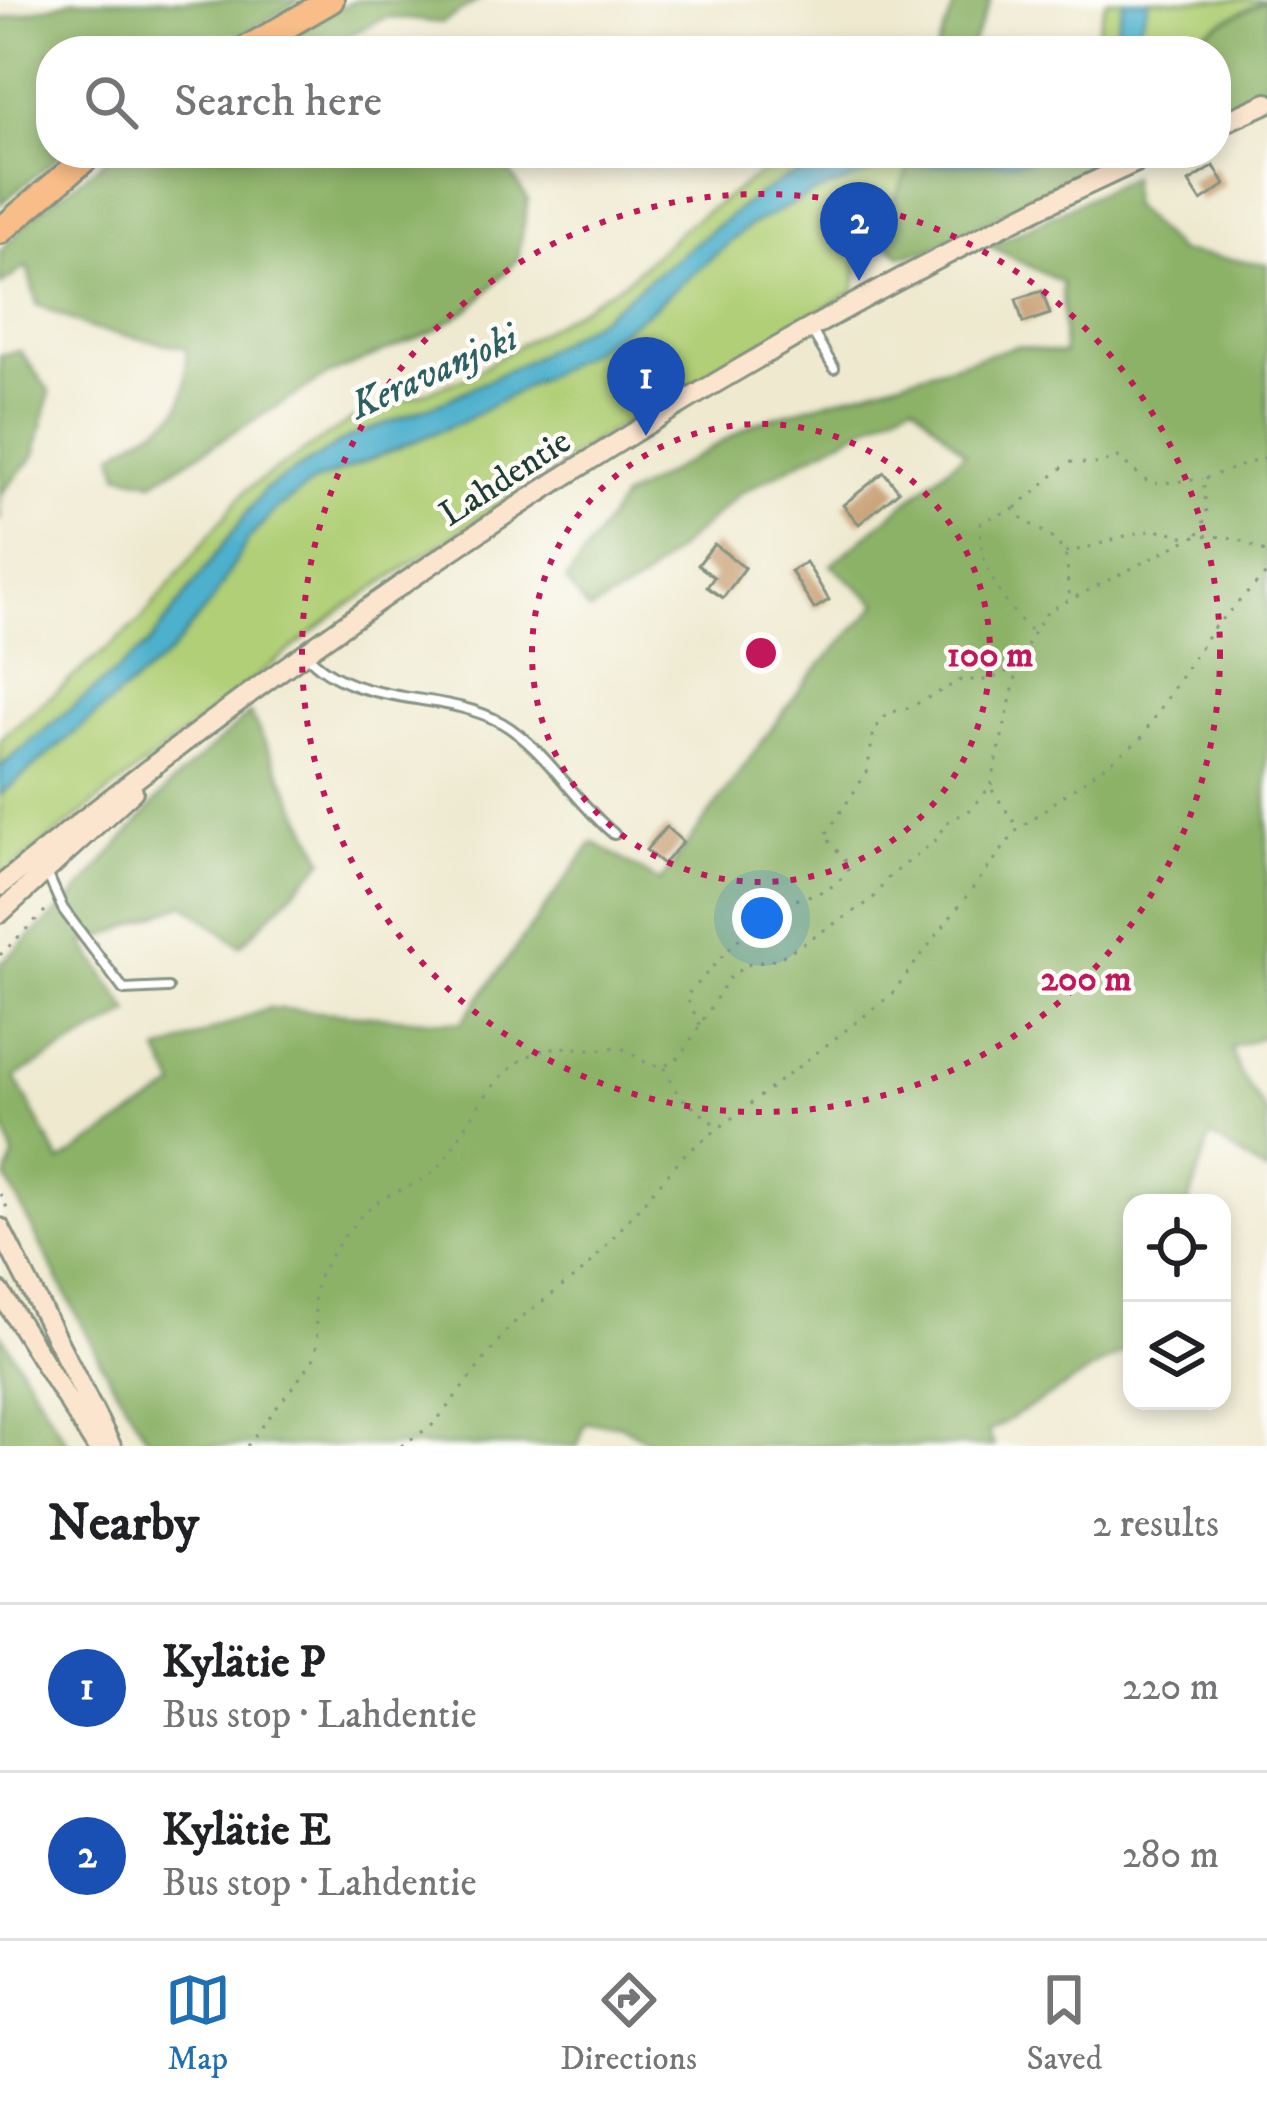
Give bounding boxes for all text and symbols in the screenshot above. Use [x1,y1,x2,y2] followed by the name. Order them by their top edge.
[36,36,1231,168] search box
[78,69,144,135] icon: search
[174,74,382,130] text: Search here
[820,182,898,281] pin: 2
[341,313,528,432] water label: Keravanjoki
[607,337,685,436] pin: 1
[431,419,579,537] street label: Lahdentie
[740,632,782,674] centre of rings
[947,633,1033,678] text: 100 m
[732,888,792,948] your location
[1040,957,1132,1002] text: 200 m
[1123,1194,1231,1410] map controls
[1123,1194,1231,1302] button: locate
[1123,1302,1231,1410] button: layers
[48,1492,199,1556] text: Nearby
[1092,1500,1219,1549] text: 2 results
[162,1635,325,1691] text: Kylätie P
[80,1663,94,1712] text: 1
[1122,1663,1219,1712] text: 220 m
[162,1691,477,1740] text: Bus stop · Lahdentie
[162,1803,331,1859] text: Kylätie E
[77,1831,97,1880] text: 2
[1122,1831,1219,1880] text: 280 m
[162,1859,477,1908] text: Bus stop · Lahdentie
[165,1967,231,2080] tab: Map
[560,1967,697,2080] tab: Directions
[1026,1967,1102,2080] tab: Saved

